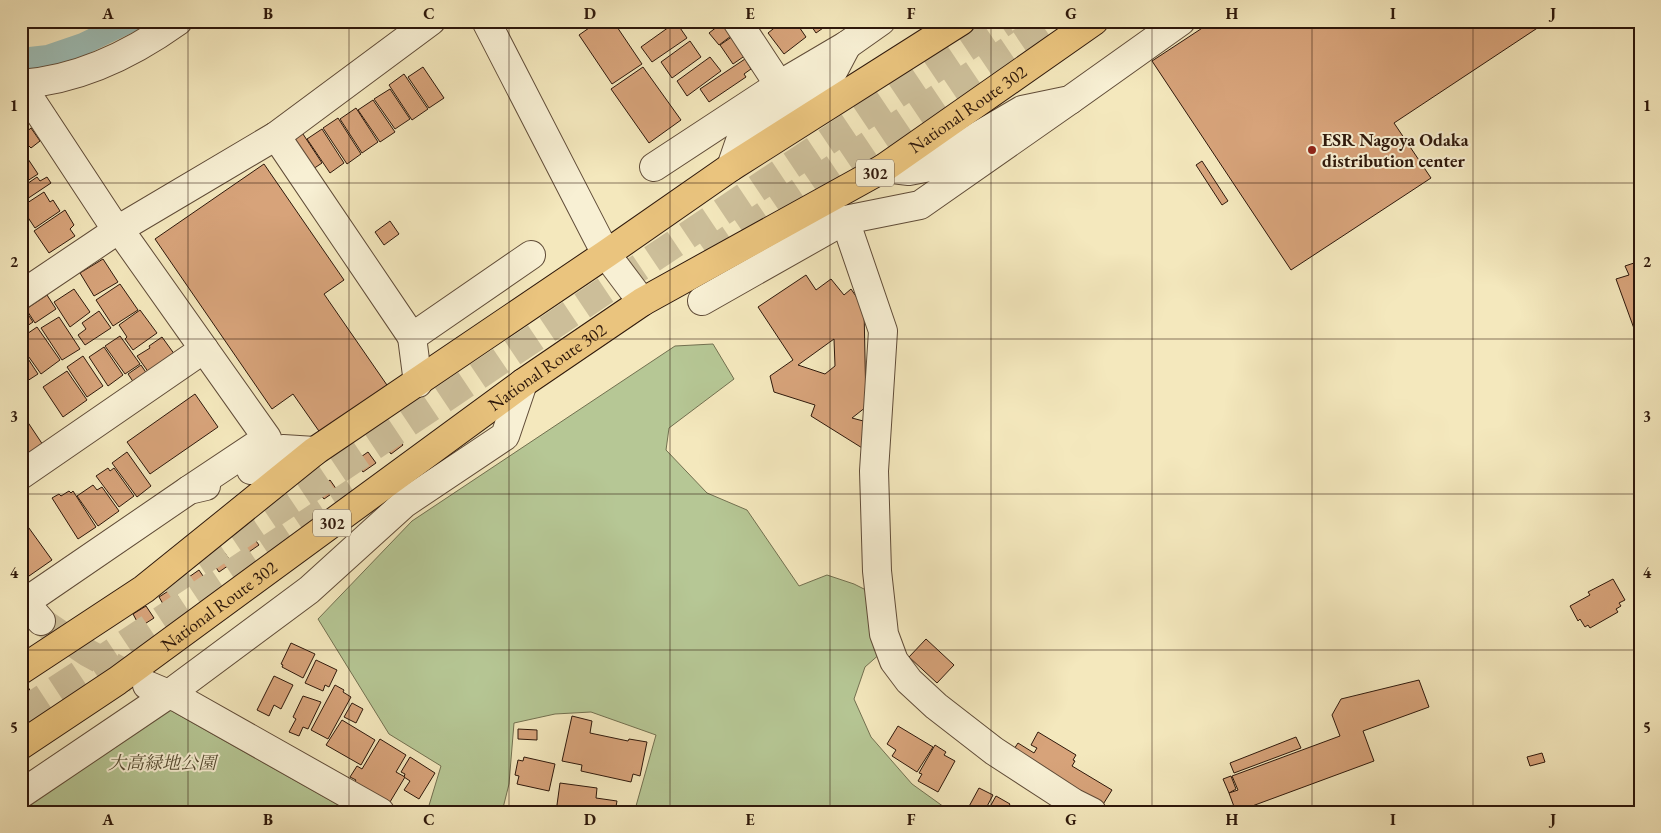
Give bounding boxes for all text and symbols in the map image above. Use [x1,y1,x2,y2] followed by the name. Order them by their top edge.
[101,3,114,24] text: A
[263,3,273,24] text: B
[423,3,435,24] text: C
[584,3,596,24] text: D
[745,3,755,24] text: E
[907,3,916,24] text: F
[1065,3,1077,24] text: G
[1226,3,1239,24] text: H
[1390,3,1396,24] text: I
[1548,3,1556,24] text: J
[904,59,1031,158] street label: National Route 302
[10,95,18,116] text: 1
[1643,95,1651,116] text: 1
[1322,128,1469,172] place label: ESR Nagoya Odaka distribution center
[1306,144,1318,156] marker: ESR Nagoya Odaka distribution center
[856,160,894,187] road number: 302
[10,251,19,272] text: 2
[1643,251,1652,272] text: 2
[483,318,611,416] street label: National Route 302
[10,406,18,427] text: 3
[1643,406,1651,427] text: 3
[313,509,351,536] road number: 302
[156,555,282,656] street label: National Route 302
[10,562,19,583] text: 4
[1643,562,1652,583] text: 4
[10,717,18,738] text: 5
[1643,717,1651,738] text: 5
[108,751,219,774] park label: 大高緑地公園
[101,809,114,830] text: A
[263,809,273,830] text: B
[423,809,435,830] text: C
[584,809,596,830] text: D
[745,809,755,830] text: E
[907,809,916,830] text: F
[1065,809,1077,830] text: G
[1226,809,1239,830] text: H
[1390,809,1396,830] text: I
[1548,809,1556,830] text: J

